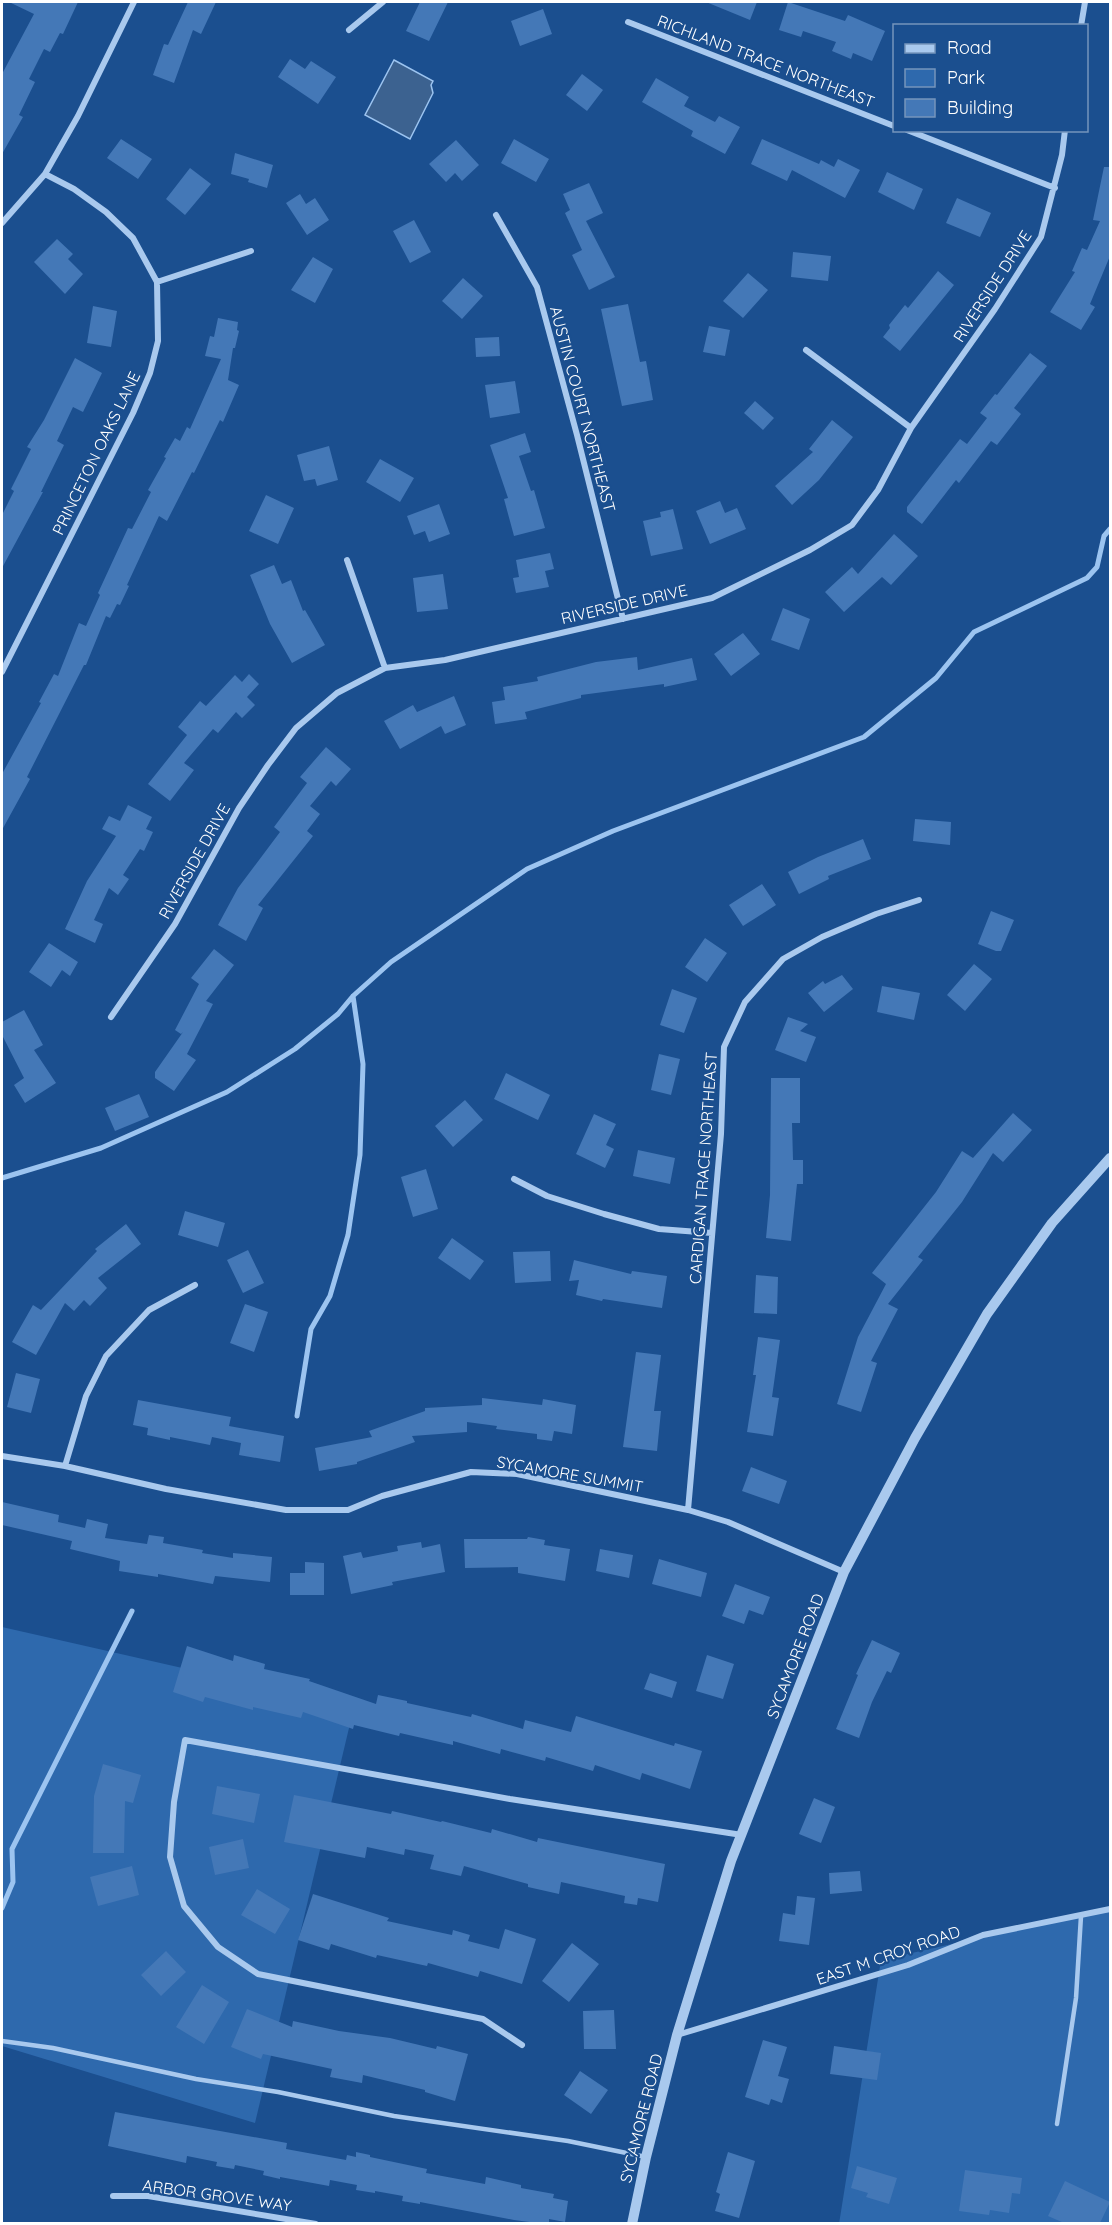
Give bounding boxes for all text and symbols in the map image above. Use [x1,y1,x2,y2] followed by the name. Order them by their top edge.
[654,10,878,112] street label: RICHLAND TRACE NORTHEAST
[893,24,1088,132] legend
[947,36,992,59] text: Road
[947,66,985,89] text: Park
[947,96,1013,119] text: Building
[948,226,1036,346] street label: RIVERSIDE DRIVE
[546,304,620,514] street label: AUSTIN COURT NORTHEAST
[48,368,144,538] street label: PRINCETON OAKS LANE
[559,580,689,628] street label: RIVERSIDE DRIVE
[154,800,234,922] street label: RIVERSIDE DRIVE
[685,1051,721,1285] street label: CARDIGAN TRACE NORTHEAST
[495,1451,645,1497] street label: SYCAMORE SUMMIT
[762,1591,828,1721] street label: SYCAMORE ROAD
[813,1921,963,1989] street label: EAST M CROY ROAD
[615,2051,667,2185] street label: SYCAMORE ROAD
[141,2175,293,2215] street label: ARBOR GROVE WAY

